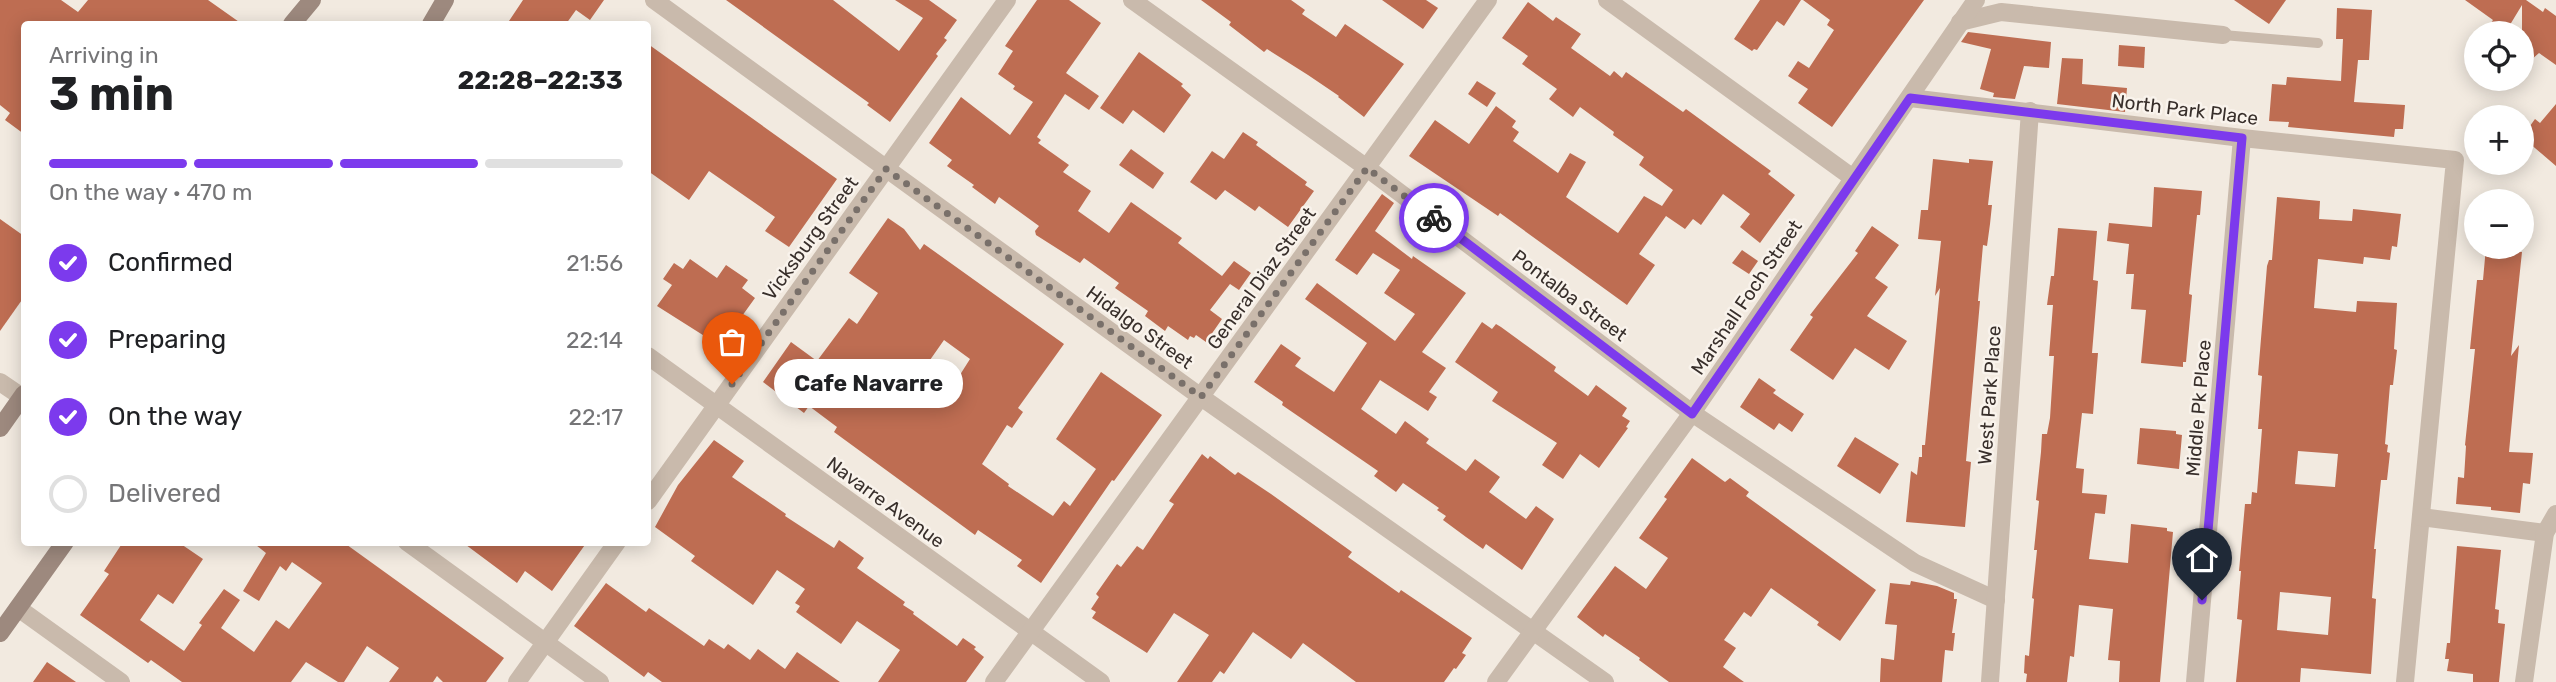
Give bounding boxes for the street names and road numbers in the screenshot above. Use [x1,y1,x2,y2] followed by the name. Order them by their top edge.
[2110,89,2260,130] street label: North Park Place
[758,171,863,305] street label: Vicksburg Street
[1202,202,1321,354] street label: General Diaz Street
[1686,215,1807,379] street label: Marshall Foch Street
[1508,245,1632,347] street label: Pontalba Street
[1082,281,1198,374] street label: Hidalgo Street
[1973,325,2006,465] street label: West Park Place
[2181,339,2216,477] street label: Middle Pk Place
[822,452,949,553] street label: Navarre Avenue

